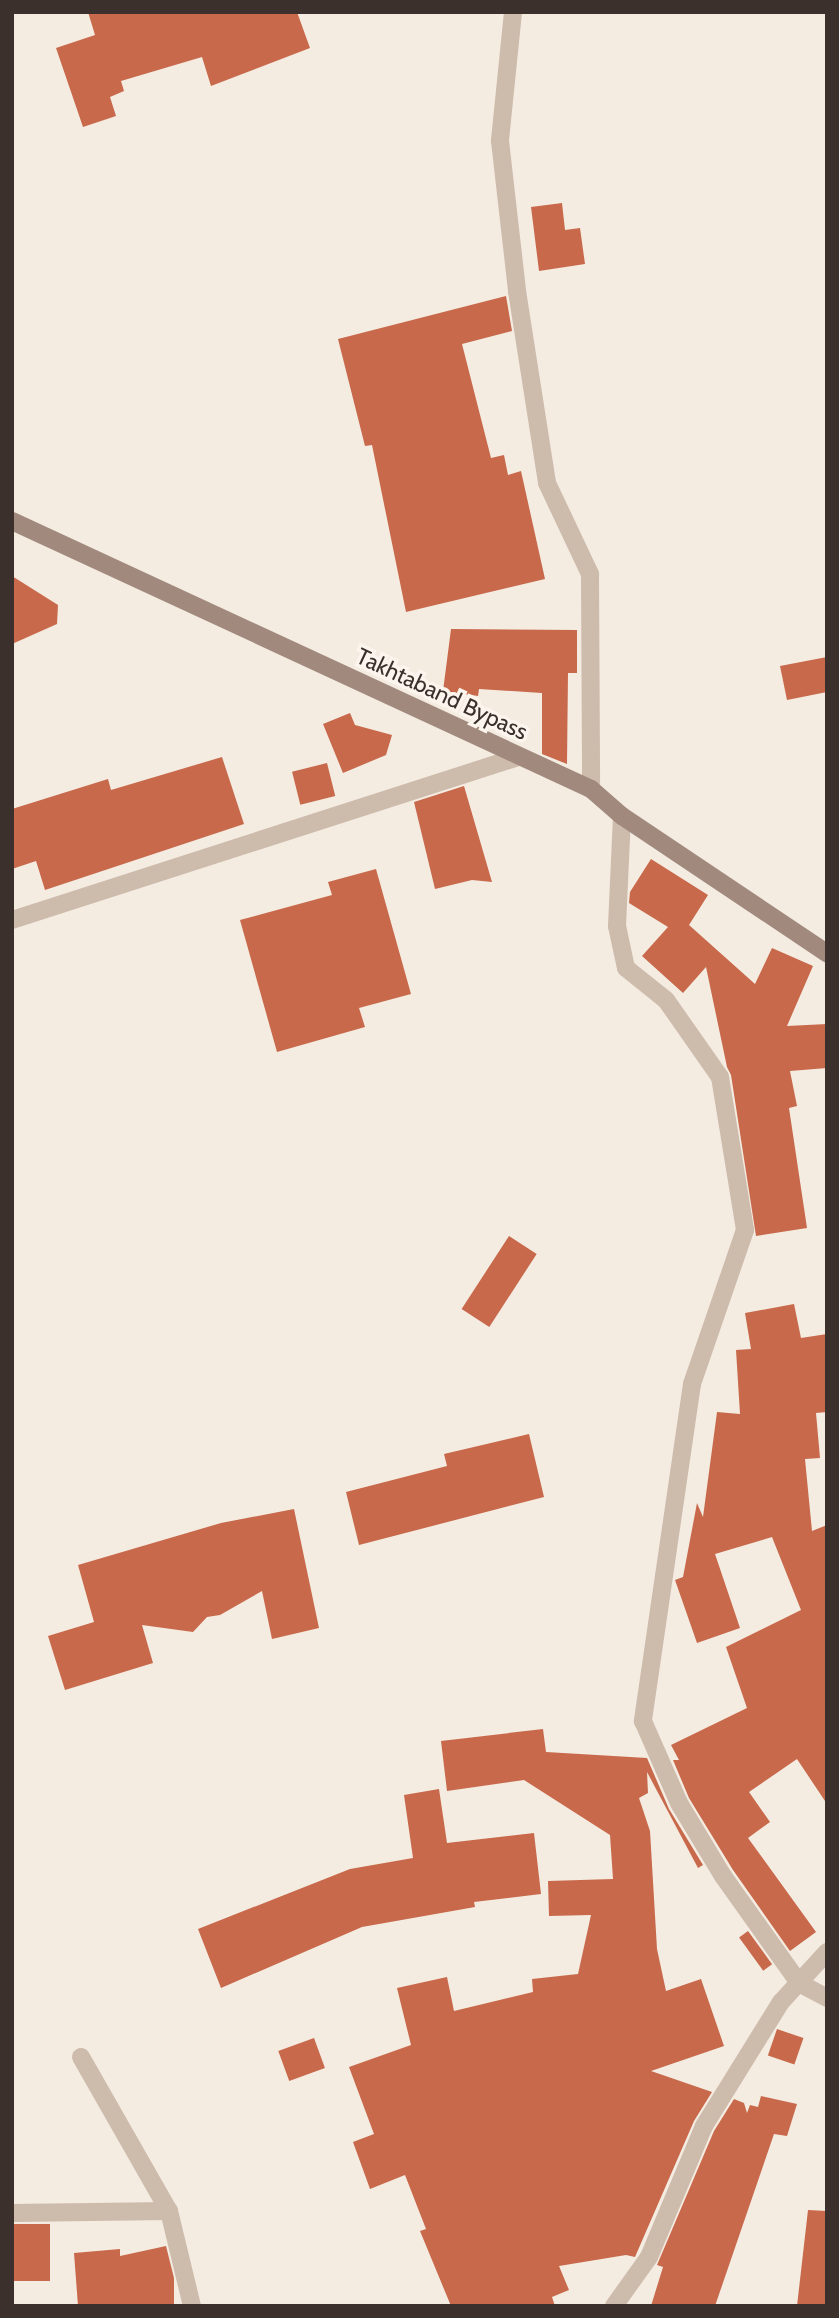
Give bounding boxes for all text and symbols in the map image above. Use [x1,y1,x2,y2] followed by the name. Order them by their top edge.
[352,642,532,746] street label: Takhtaband Bypass

